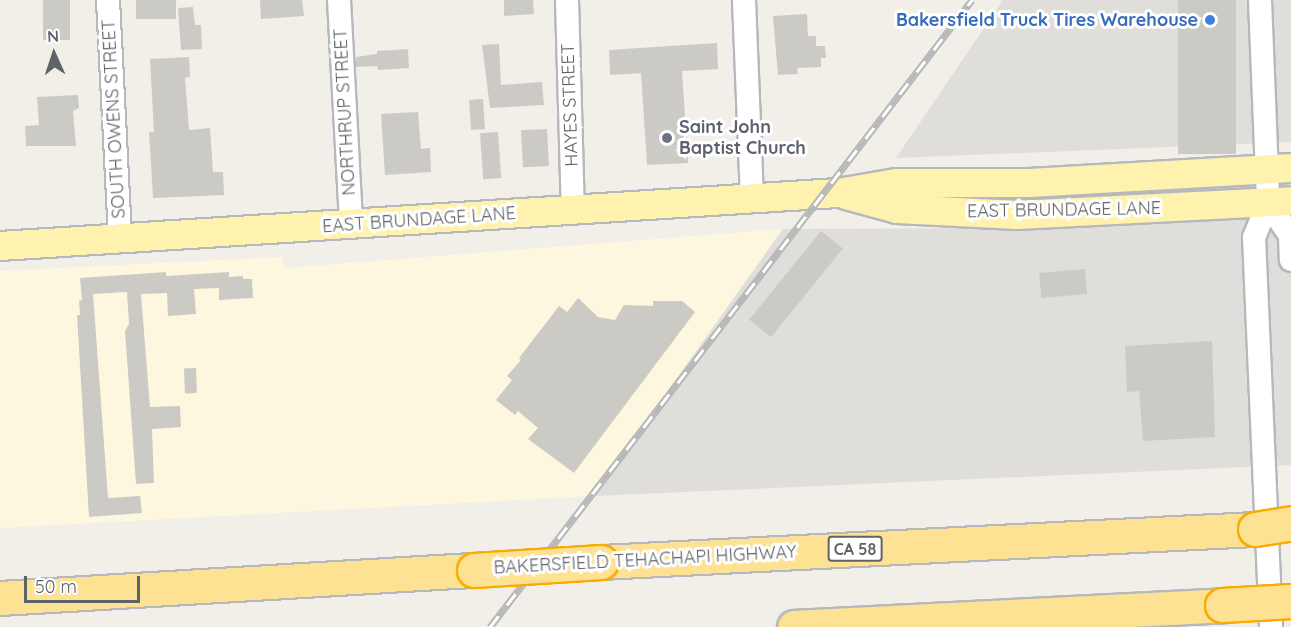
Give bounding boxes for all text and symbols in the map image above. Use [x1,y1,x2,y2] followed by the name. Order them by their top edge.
[896,9,1198,31] place label: Bakersfield Truck Tires Warehouse
[1203,13,1217,27] marker: Bakersfield Truck Tires Warehouse
[98,19,130,219] street label: SOUTH OWENS STREET
[24,24,84,84] north arrow
[47,26,59,46] text: N
[330,28,360,196] street label: NORTHRUP STREET
[557,43,583,167] street label: HAYES STREET
[679,117,806,160] place label: Saint John Baptist Church
[660,131,674,145] marker: Saint John Baptist Church
[967,198,1161,222] street label: EAST BRUNDAGE LANE
[321,202,517,238] street label: EAST BRUNDAGE LANE
[826,536,884,562] road number: CA 58
[493,541,797,579] street label: BAKERSFIELD TEHACHAPI HIGHWAY
[27,564,142,602] scale bar
[35,575,77,598] text: 50 m

